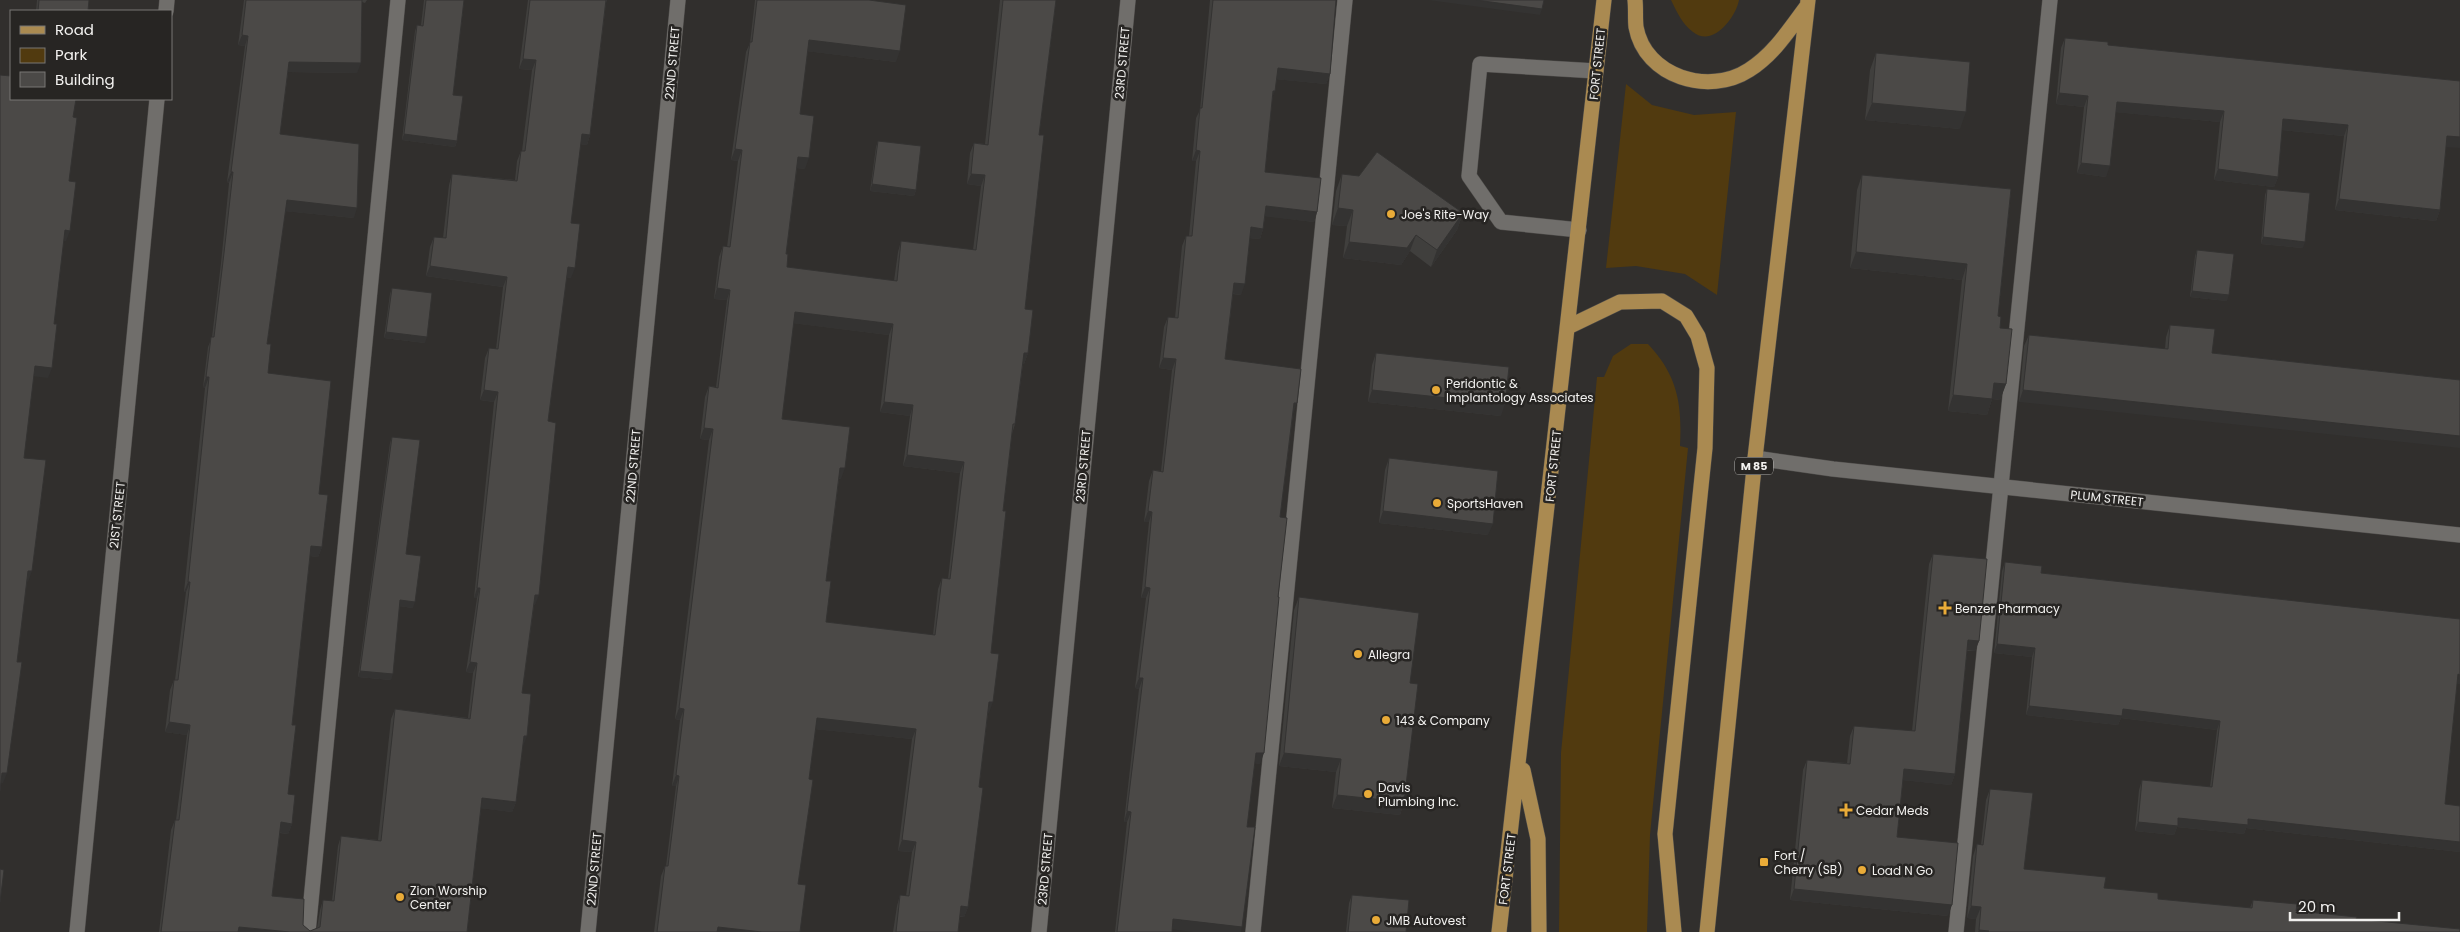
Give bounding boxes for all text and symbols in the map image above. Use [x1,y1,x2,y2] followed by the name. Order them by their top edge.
[10,10,172,100] legend
[55,19,94,40] text: Road
[660,25,684,100] street label: 22ND STREET
[1110,26,1134,100] street label: 23RD STREET
[1585,27,1609,101] street label: FORT STREET
[55,44,87,65] text: Park
[55,69,115,90] text: Building
[1401,206,1489,223] place label: Joe's Rite-Way
[1385,208,1397,220] marker: Joe's Rite-Way
[1446,375,1594,406] place label: Peridontic & Implantology Associates
[1430,384,1442,396] marker: Peridontic & Implantology Associates
[621,428,645,503] street label: 22ND STREET
[1071,429,1095,503] street label: 23RD STREET
[1541,429,1565,503] street label: FORT STREET
[1735,458,1773,474] road number: M 85
[105,480,129,549] street label: 21ST STREET
[2070,486,2145,510] street label: PLUM STREET
[1447,495,1523,512] place label: SportsHaven
[1431,497,1443,509] marker: SportsHaven
[1955,600,2060,617] place label: Benzer Pharmacy
[1939,602,1951,614] marker: Benzer Pharmacy
[1368,646,1410,663] place label: Allegra
[1352,648,1364,660] marker: Allegra
[1396,712,1490,729] place label: 143 & Company
[1380,714,1392,726] marker: 143 & Company
[1378,779,1458,810] place label: Davis Plumbing Inc.
[1362,788,1374,800] marker: Davis Plumbing Inc.
[1856,802,1929,819] place label: Cedar Meds
[1840,804,1852,816] marker: Cedar Meds
[582,831,606,906] street label: 22ND STREET
[1033,832,1057,906] street label: 23RD STREET
[1494,832,1520,906] street label: FORT STREET
[1774,847,1843,878] place label: Fort / Cherry (SB)
[1758,856,1770,868] marker: Fort / Cherry (SB)
[1872,862,1933,879] place label: Load N Go
[1856,864,1868,876] marker: Load N Go
[410,882,487,913] place label: Zion Worship Center
[2290,890,2399,922] scale bar
[394,891,406,903] marker: Zion Worship Center
[2298,896,2336,917] text: 20 m
[1386,912,1466,929] place label: JMB Autovest
[1370,914,1382,926] marker: JMB Autovest

